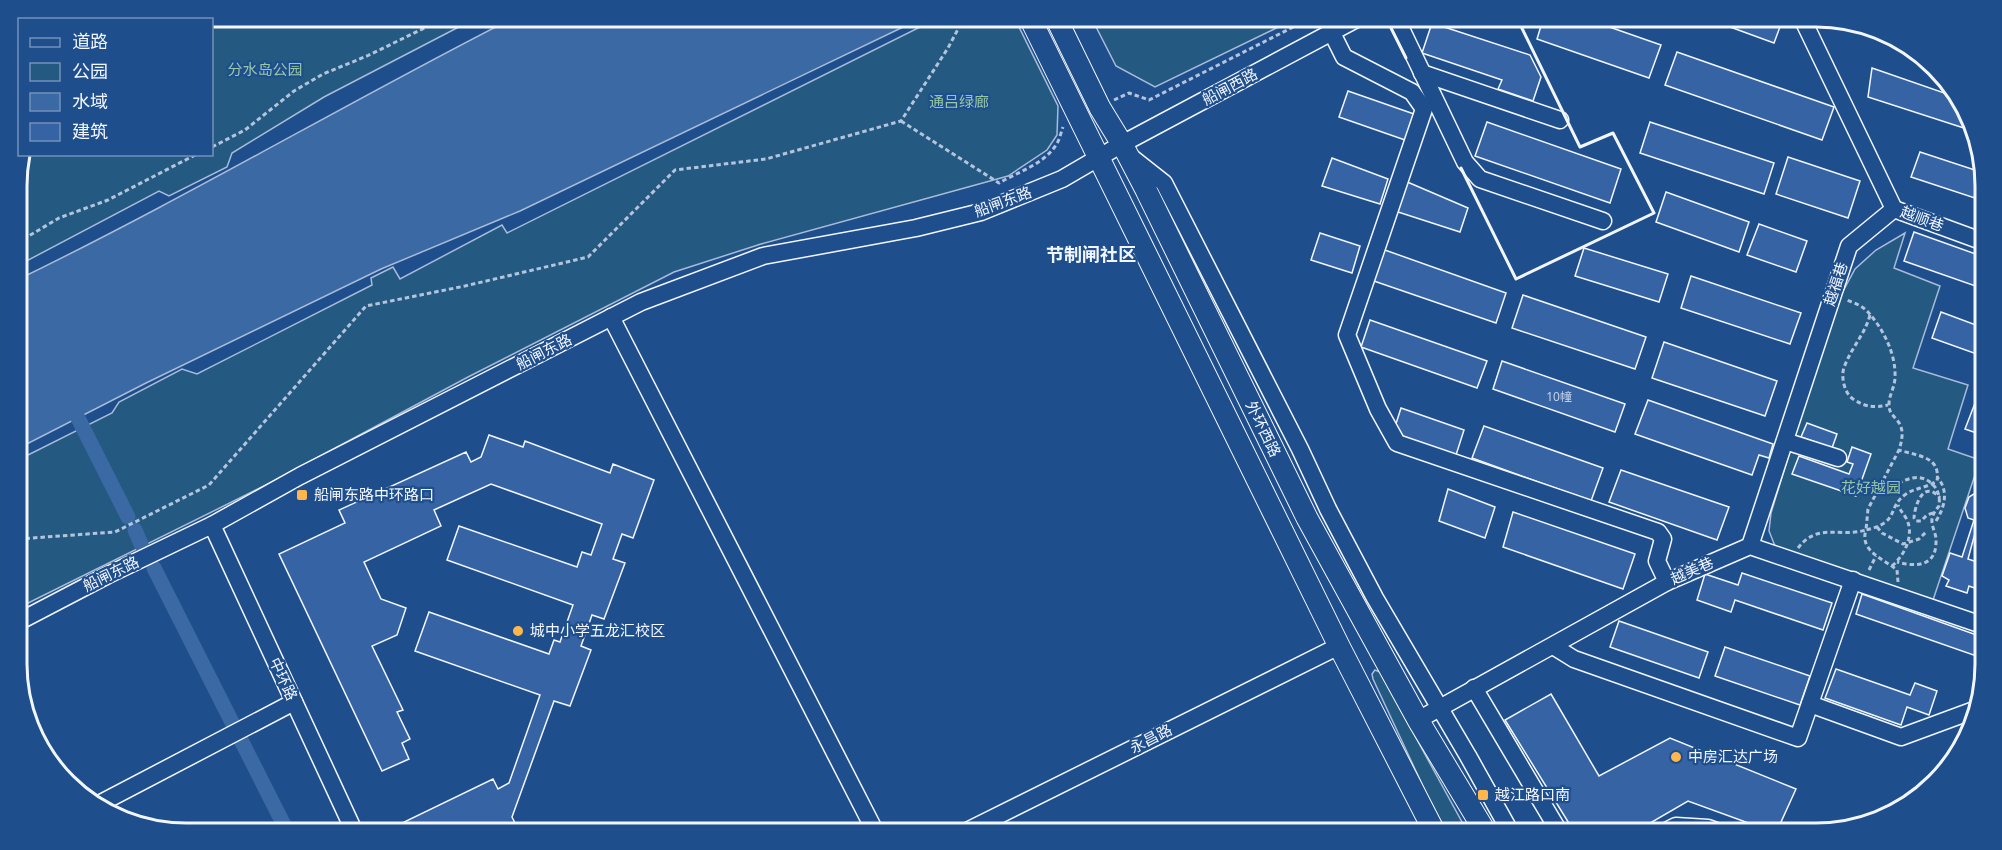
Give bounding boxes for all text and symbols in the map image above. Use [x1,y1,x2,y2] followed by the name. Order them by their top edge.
[18,18,213,156] legend
[72,29,108,53] text: 道路
[72,59,108,83] text: 公园
[227,59,303,79] park label: 分水岛公园
[1198,63,1261,109] street label: 船闸西路
[72,89,108,113] text: 水域
[929,91,989,111] park label: 通吕绿廊
[72,119,108,143] text: 建筑
[971,181,1034,221] street label: 船闸东路
[1898,201,1947,235] street label: 越顺巷
[1046,242,1136,266] district label: 节制闸社区
[1819,259,1852,308] street label: 越福巷
[512,329,575,374] street label: 船闸东路
[1546,388,1572,405] house number: 10幢
[1242,397,1286,460] street label: 外环西路
[1841,477,1901,497] park label: 花好越园
[314,484,434,504] place label: 船闸东路中环路口
[295,488,309,502] marker: 船闸东路中环路口
[79,551,142,595] street label: 船闸东路
[1667,552,1716,588] street label: 越美巷
[530,620,665,640] place label: 城中小学五龙汇校区
[511,624,525,638] marker: 城中小学五龙汇校区
[265,654,302,703] street label: 中环路
[1126,719,1175,757] street label: 永昌路
[1688,746,1778,766] place label: 中房汇达广场
[1669,750,1683,764] marker: 中房汇达广场
[1495,784,1570,804] place label: 越江路口南
[1476,788,1490,802] marker: 越江路口南

